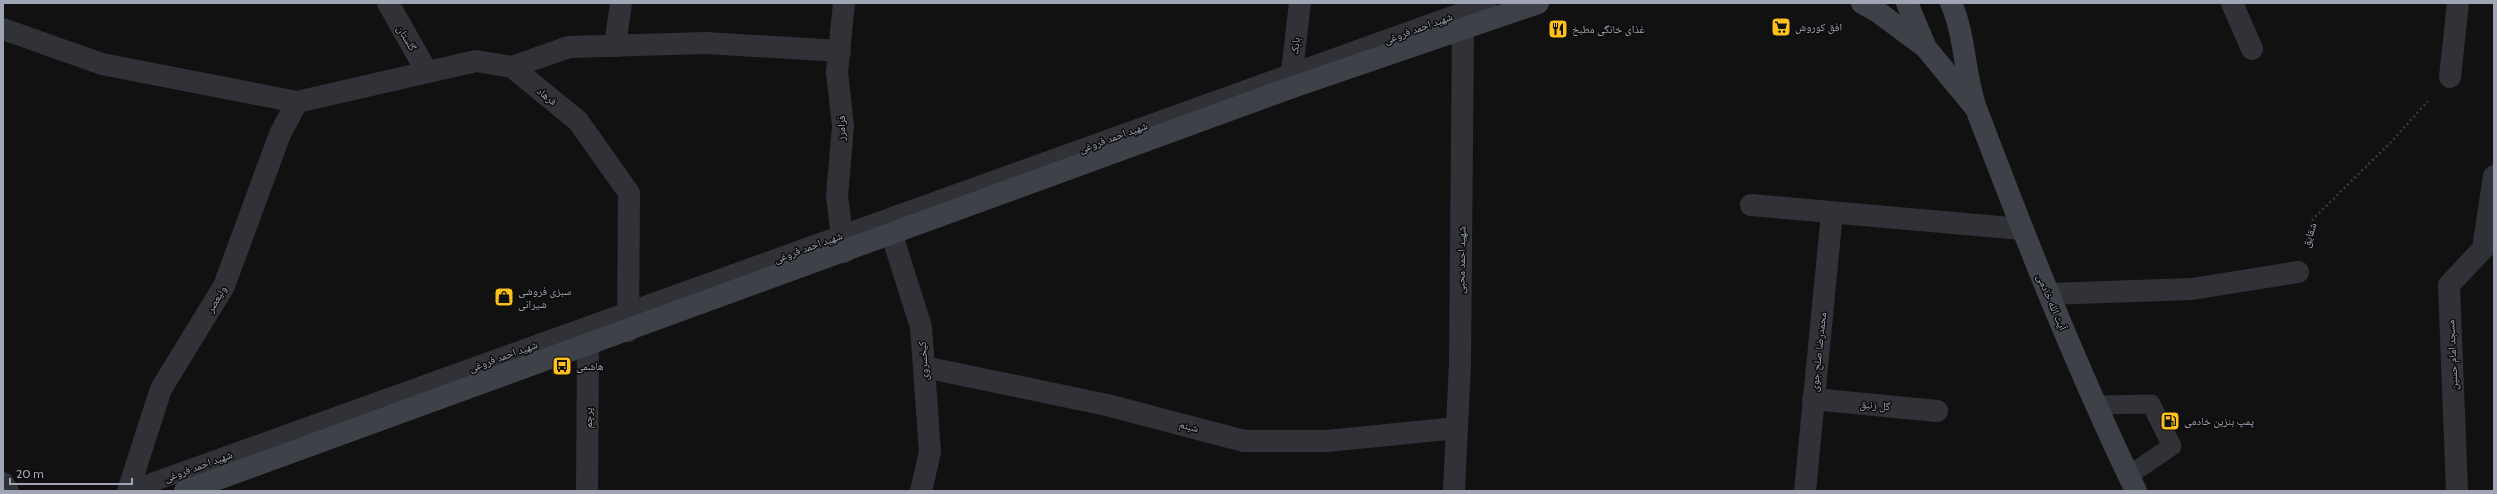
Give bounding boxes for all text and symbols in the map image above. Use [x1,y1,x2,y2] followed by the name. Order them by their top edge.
[1382,9,1454,47] street label: شهید احمد فروغی
[1770,16,1792,38] supermarket icon: افق کوروش
[1547,18,1569,40] restaurant icon: غذای خانگی مطبخ
[1795,20,1842,34] place label: افق کوروش
[1572,22,1645,36] place label: غذای خانگی مطبخ
[394,23,420,54] street label: گلستان
[1287,37,1303,55] street label: بابک
[534,84,560,109] street label: فرهاد
[834,115,848,142] street label: فرامرز
[1077,118,1149,156] street label: شهید احمد فروغی
[2299,221,2319,249] street label: شقایق
[1453,226,1469,294] street label: شهید احمد محبی
[772,228,844,266] street label: شهید احمد فروغی
[2034,272,2070,332] street label: آیت الله خادمی
[202,283,229,316] street label: ولیعصر
[518,284,571,311] place label: سبزی فروشی شیرانی
[493,286,515,308] shop icon: سبزی فروشی شیرانی
[1807,311,1829,393] street label: محمدرضا صلح جوی
[2443,320,2461,390] street label: مسجد امام حسین
[467,337,539,375] street label: شهید احمد فروغی
[915,340,931,381] street label: کیخسروی
[551,355,573,377] bus stop icon: هاشمی
[576,359,604,373] place label: هاشمی
[1859,397,1892,413] street label: گل زنبق
[581,407,596,429] street label: پرچم
[2159,410,2181,432] fuel station icon: پمپ بنزین خادمی
[2184,414,2254,428] place label: پمپ بنزین خادمی
[1178,417,1200,436] street label: شبنم
[162,447,234,485] street label: شهید احمد فروغی
[10,460,132,486] scale bar
[16,466,44,481] text: 20 m

